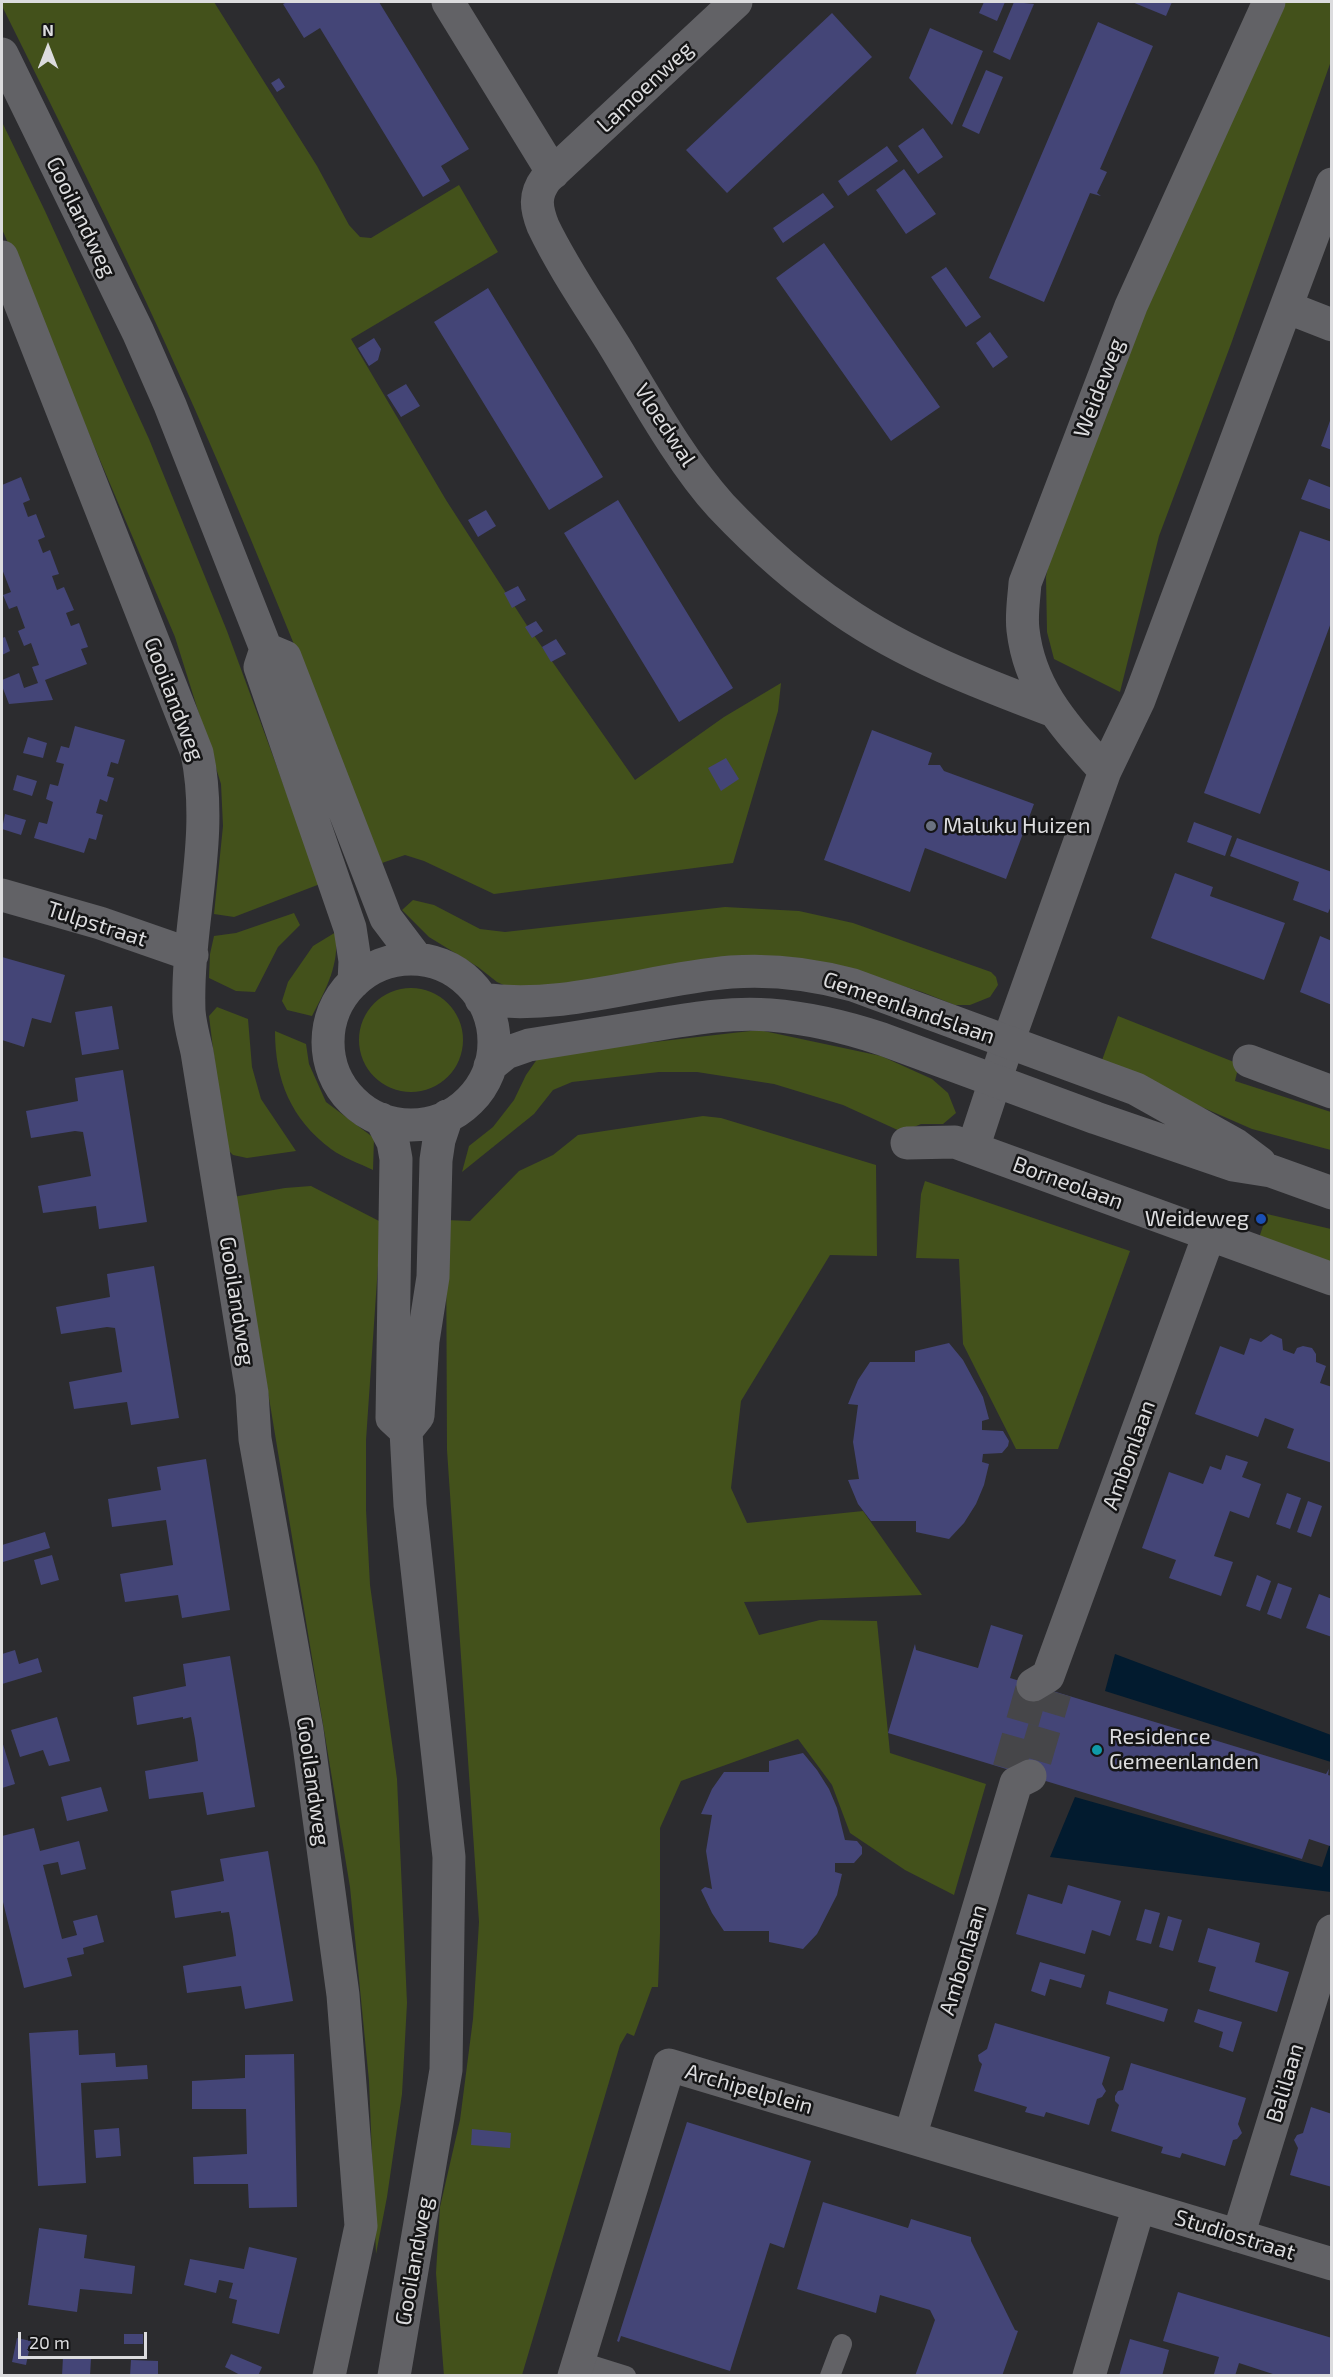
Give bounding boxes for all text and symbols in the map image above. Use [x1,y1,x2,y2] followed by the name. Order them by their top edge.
[18,18,78,78] north arrow
[42,20,54,39] text: N
[591,36,699,138] street label: Lamoenweg
[41,153,121,281] street label: Gooilandweg
[1068,335,1130,441] street label: Weideweg
[628,379,702,471] street label: Vloedwal
[138,633,210,765] street label: Gooilandweg
[943,813,1091,839] place label: Maluku Huizen
[924,819,938,833] marker: Maluku Huizen
[44,895,150,953] street label: Tulpstraat
[820,966,998,1050] street label: Gemeenlandslaan
[1009,1151,1127,1215] street label: Borneolaan
[1145,1206,1249,1232] place label: Weideweg
[1254,1212,1268,1226] marker: Weideweg
[214,1235,260,1367] street label: Gooilandweg
[1097,1397,1161,1513] street label: Ambonlaan
[291,1715,335,1847] street label: Gooilandweg
[1109,1724,1259,1776] place label: Residence Gemeenlanden
[1090,1743,1104,1757] marker: Residence Gemeenlanden
[934,1902,992,2018] street label: Ambonlaan
[1261,2040,1309,2126] street label: Balilaan
[682,2058,816,2120] street label: Archipelplein
[390,2194,438,2328] street label: Gooilandweg
[1172,2204,1298,2266] street label: Studiostraat
[21,2320,150,2358] scale bar
[29,2331,70,2353] text: 20 m

